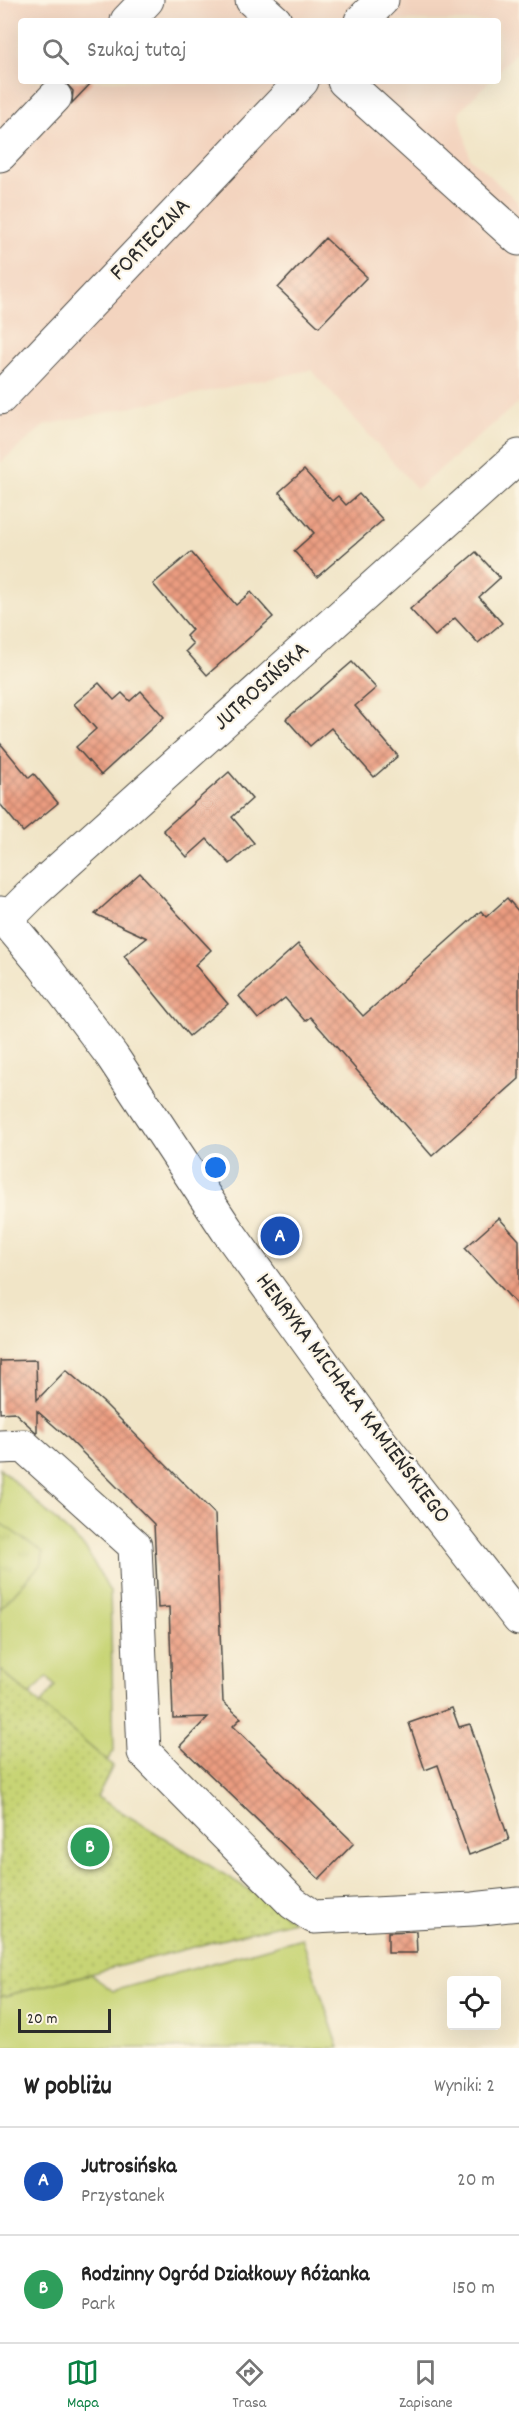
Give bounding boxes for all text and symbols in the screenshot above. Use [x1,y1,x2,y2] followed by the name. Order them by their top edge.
[18,18,501,84] search box
[39,35,72,68] icon: search
[87,36,186,67] text: Szukaj tutaj
[103,191,199,289] street label: FORTECZNA
[206,634,318,740] street label: JUTROSIŃSKA
[201,1153,230,1182] your location
[260,1214,300,1258] pin: A
[246,1266,458,1532] street label: HENRYKA MICHAŁA KAMIEŃSKIEGO
[70,1824,110,1870] pin: B
[447,1976,501,2030] map controls
[447,1976,501,2030] button: locate
[18,2006,111,2034] scale bar
[27,2008,57,2031] text: 20 m
[24,2069,112,2106] text: W pobliżu
[434,2073,495,2101] text: Wyniki: 2
[81,2152,177,2183] text: Jutrosińska
[38,2167,49,2195] text: A
[457,2167,495,2195] text: 20 m
[81,2183,165,2211] text: Przystanek
[81,2260,369,2291] text: Rodzinny Ogród Działkowy Różanka
[39,2275,48,2303] text: B
[452,2275,495,2303] text: 150 m
[81,2291,115,2319] text: Park
[66,2356,99,2415] tab: Mapa
[232,2356,266,2415] tab: Trasa
[399,2356,453,2415] tab: Zapisane

